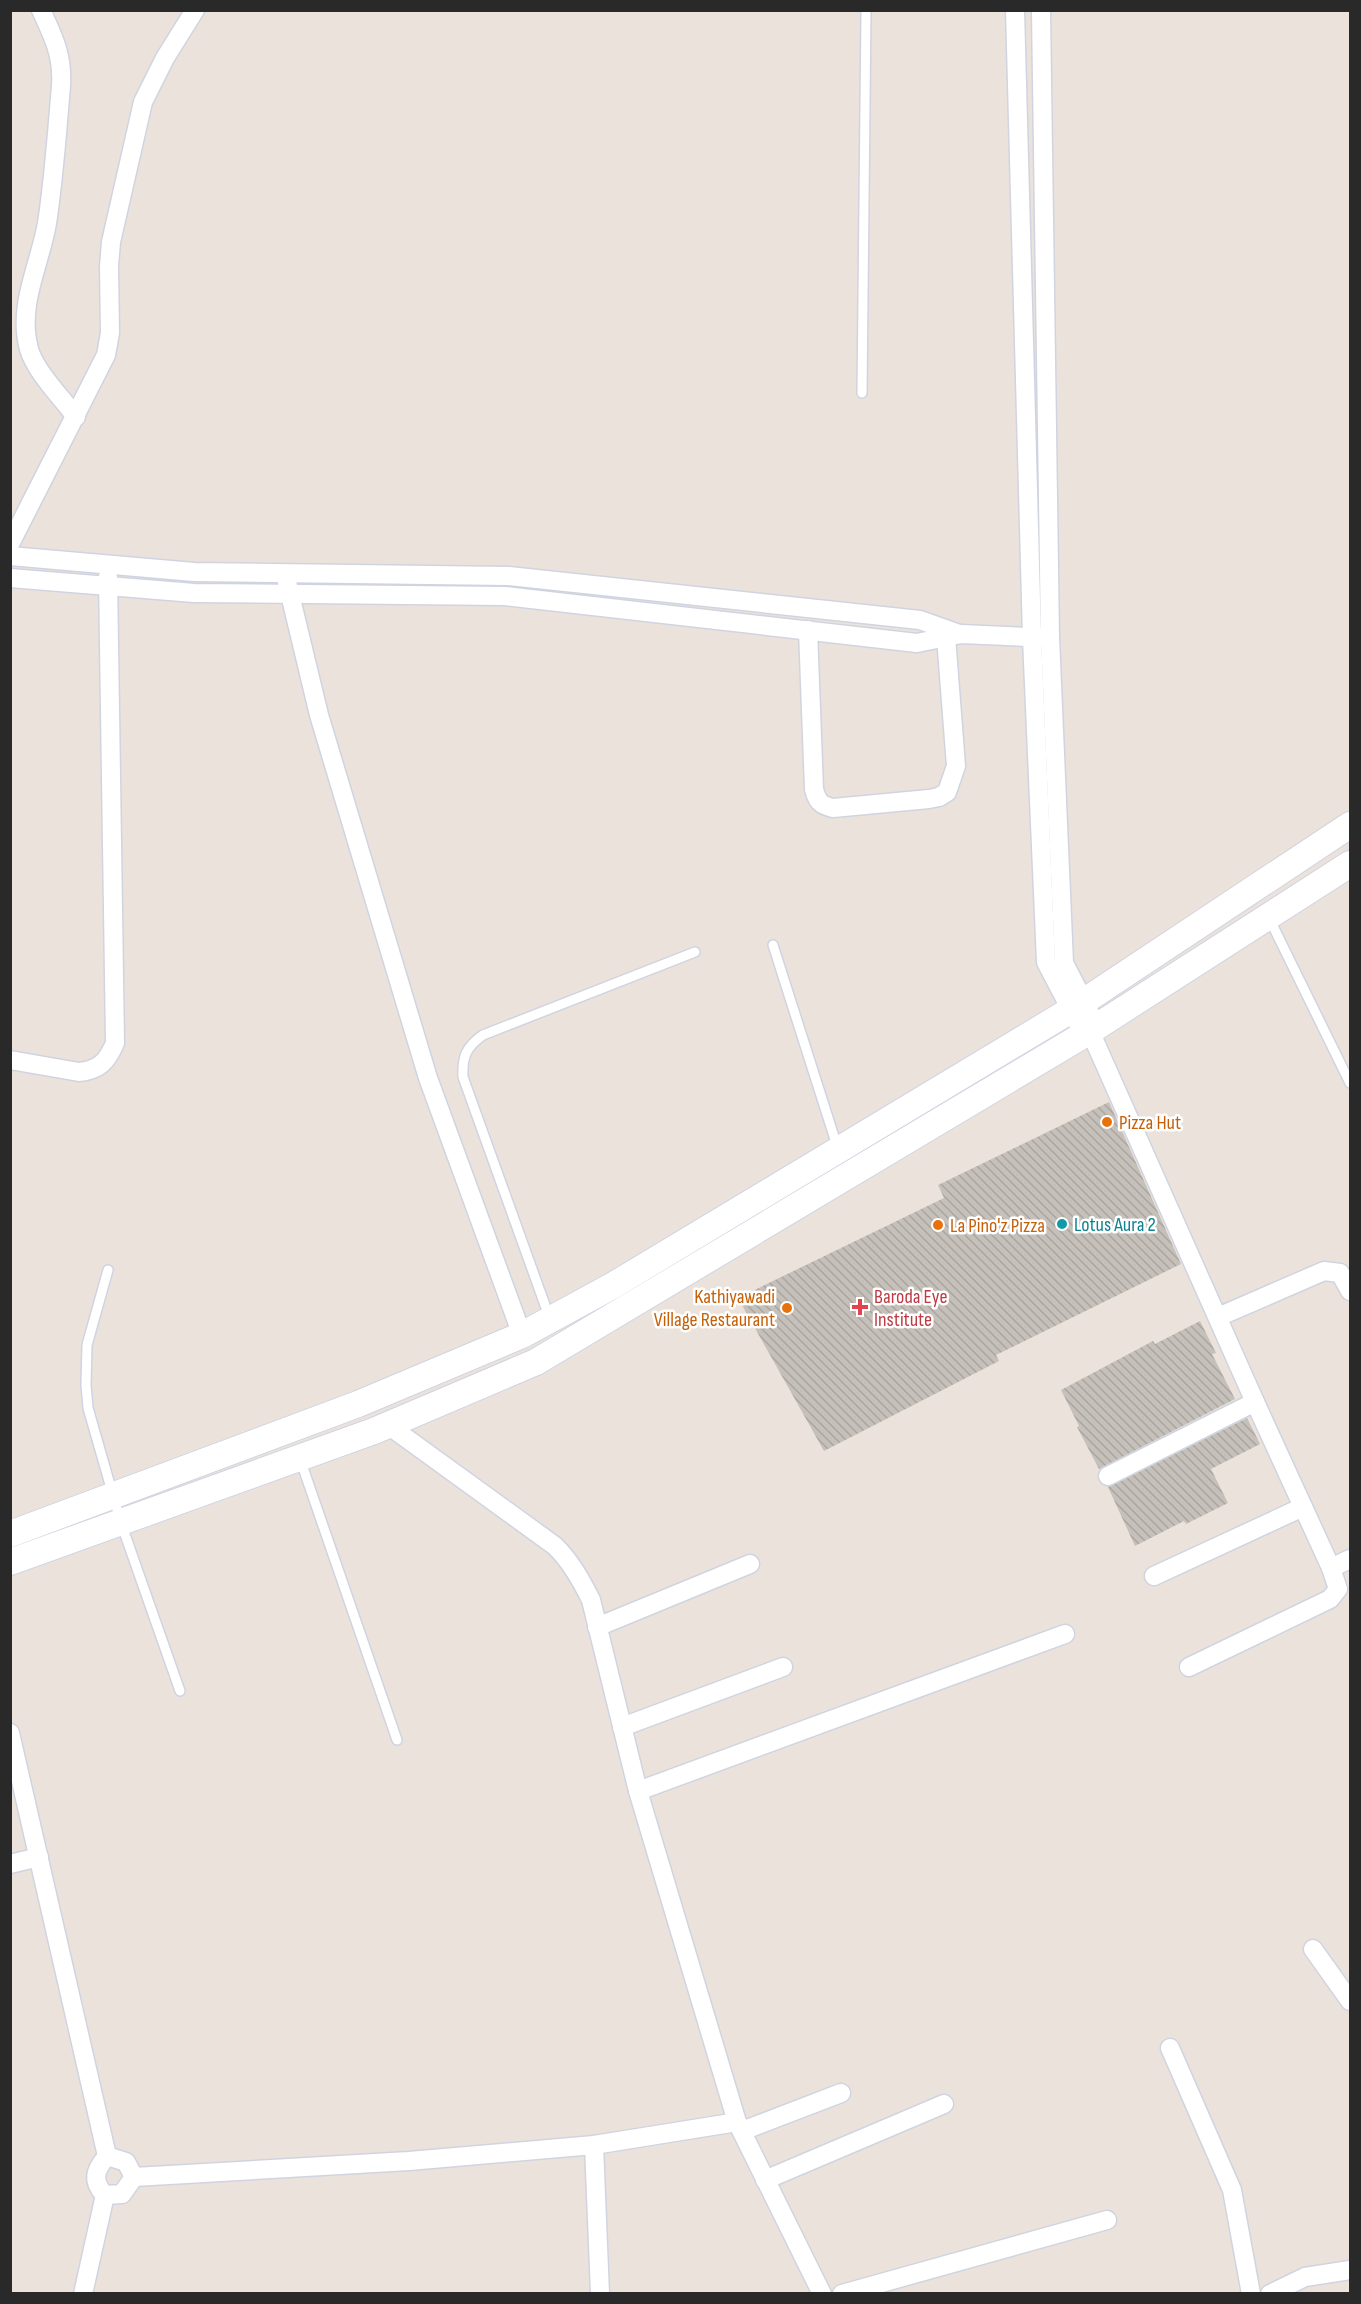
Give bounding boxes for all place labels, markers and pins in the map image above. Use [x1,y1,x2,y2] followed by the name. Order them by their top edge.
[1119,1111,1181,1135] place label: Pizza Hut
[1100,1115,1114,1129] marker: Pizza Hut
[1074,1213,1156,1237] place label: Lotus Aura 2
[950,1214,1045,1238] place label: La Pino'z Pizza
[1055,1217,1069,1231] marker: Lotus Aura 2
[931,1218,945,1232] marker: La Pino'z Pizza
[654,1285,775,1332] place label: Kathiyawadi Village Restaurant
[874,1285,947,1332] place label: Baroda Eye Institute
[851,1298,869,1316] marker: Baroda Eye Institute
[780,1301,794,1315] marker: Kathiyawadi Village Restaurant

